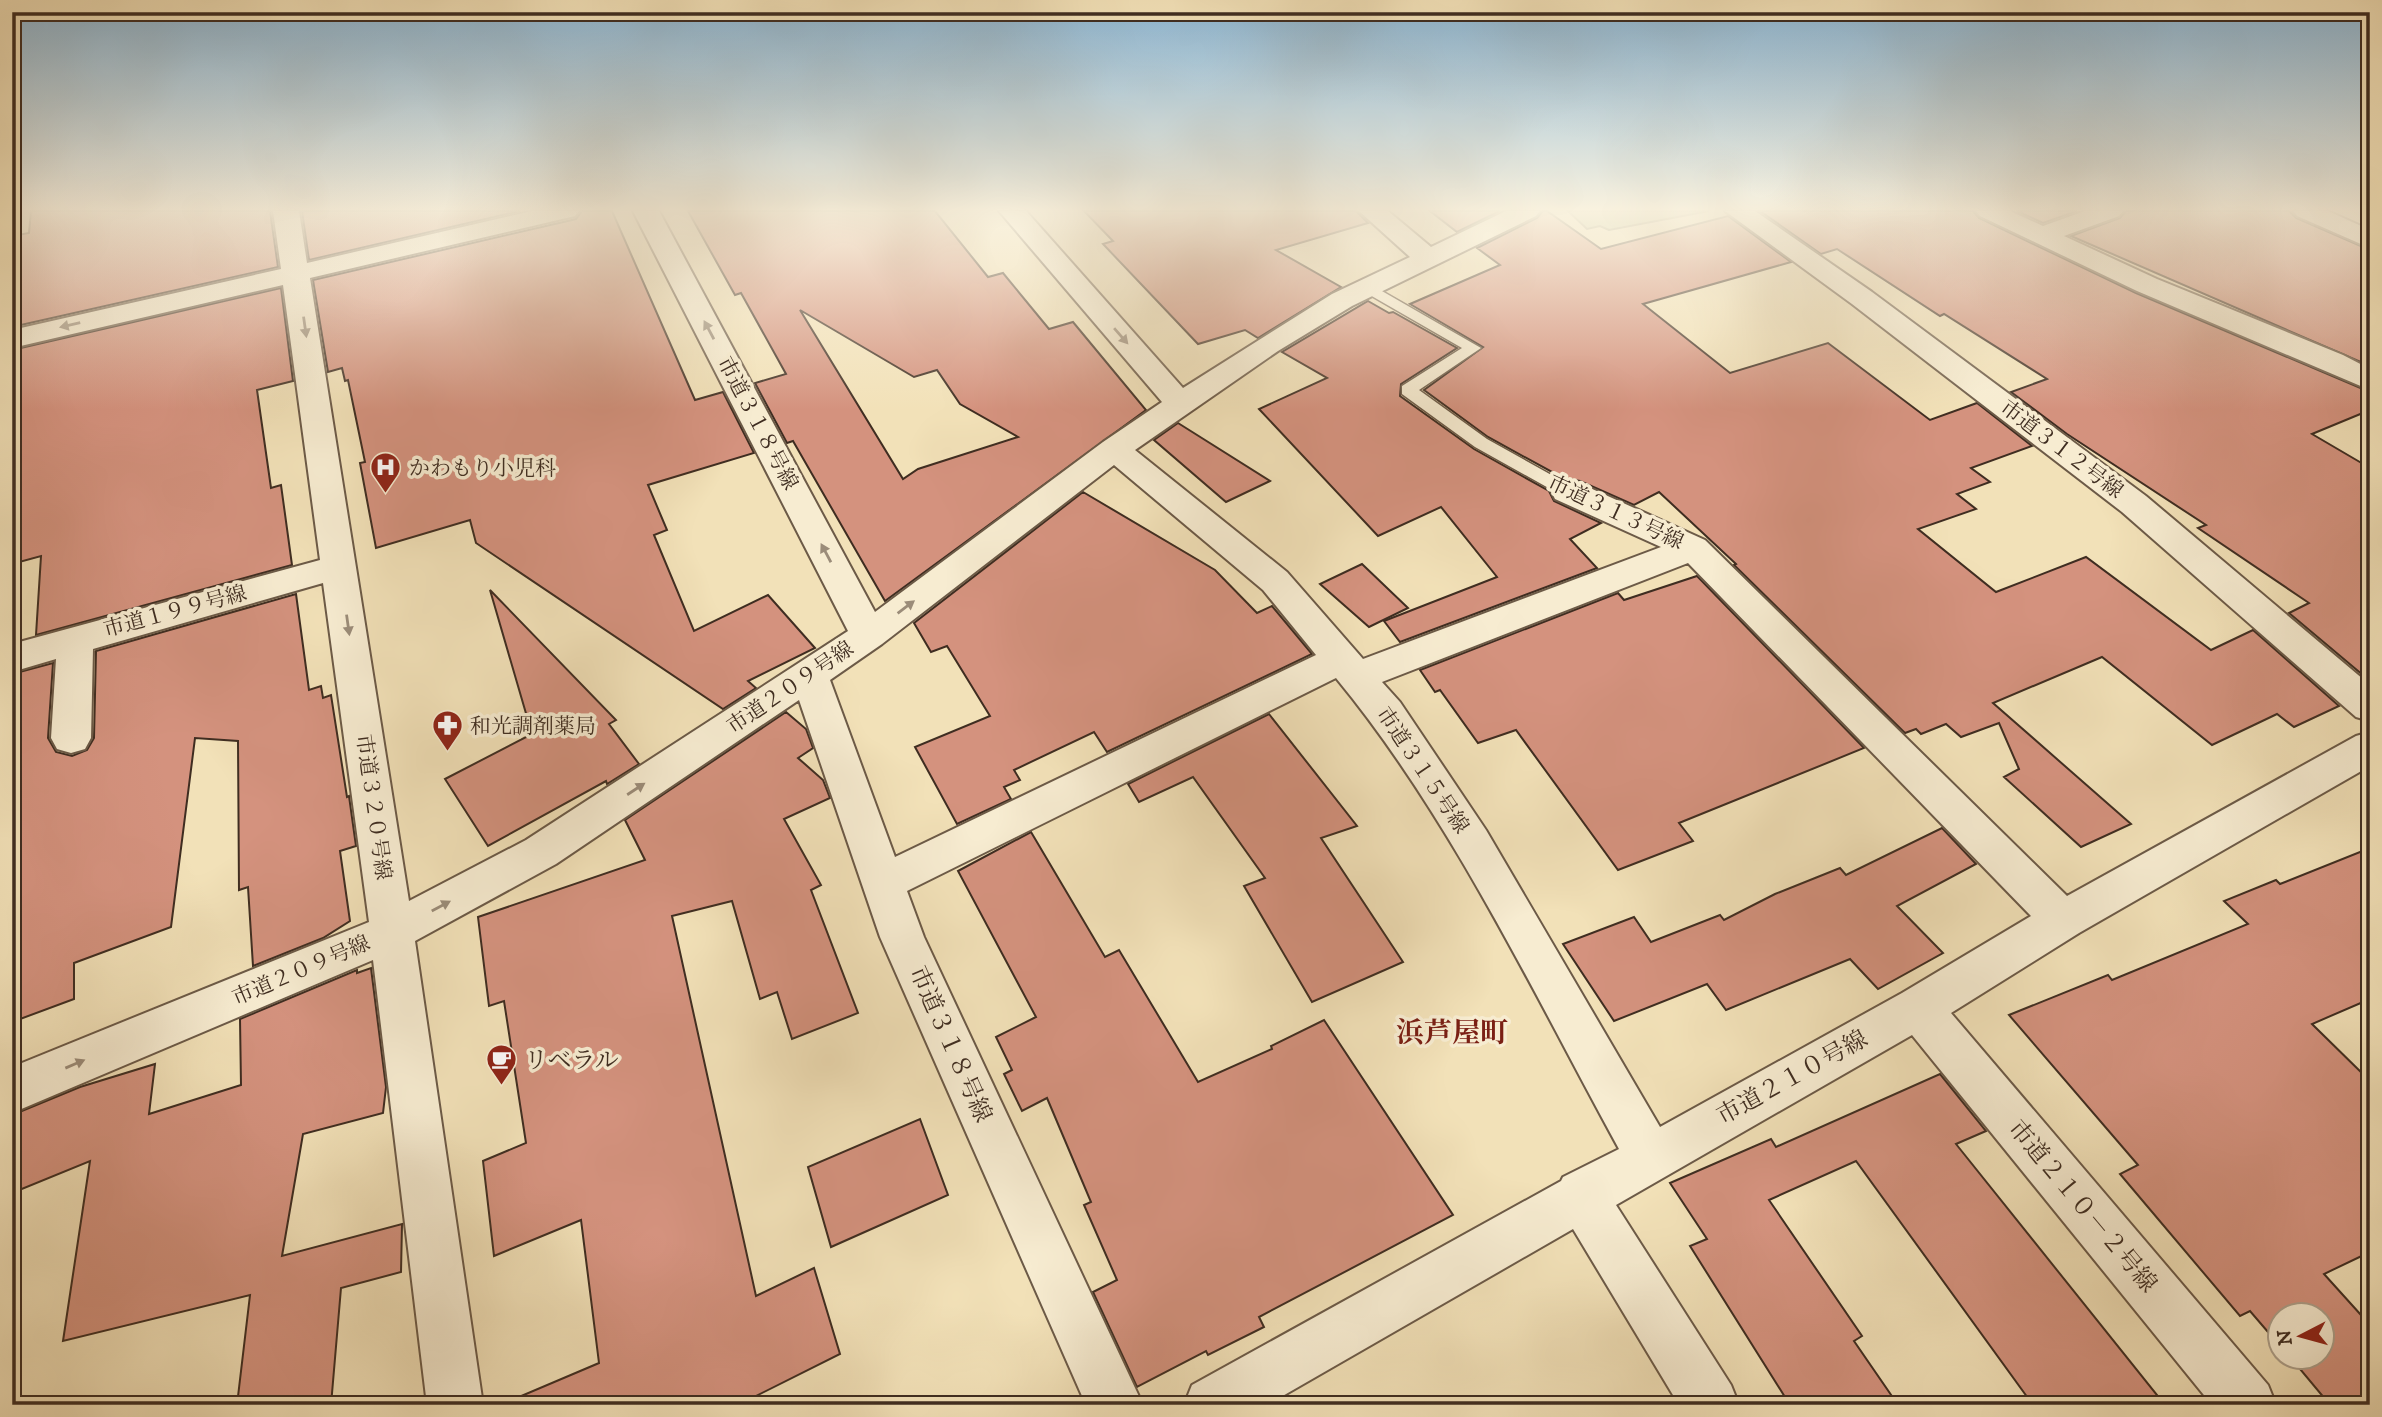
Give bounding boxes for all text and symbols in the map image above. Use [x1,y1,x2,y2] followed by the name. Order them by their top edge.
[299,316,310,338] one-way arrow
[59,320,81,331] one-way arrow
[703,320,714,340] one-way arrow
[1113,327,1129,345] one-way arrow
[711,352,803,494] street label: 市道３１８号線
[1995,395,2128,504] street label: 市道３１２号線
[369,451,403,495] hospital icon: かわもり小児科
[409,456,556,482] place label: かわもり小児科
[1543,470,1688,556] street label: 市道３１３号線
[820,543,832,563] one-way arrow
[101,580,250,644] street label: 市道１９９号線
[897,600,915,614] one-way arrow
[343,614,354,636] one-way arrow
[722,636,859,740] street label: 市道２０９号線
[1370,702,1474,839] street label: 市道３１５号線
[430,709,464,753] pharmacy icon: 和光調剤薬局
[470,714,596,740] place label: 和光調剤薬局
[350,733,396,882] street label: 市道３２０号線
[627,783,646,796] one-way arrow
[431,900,451,911] one-way arrow
[229,930,374,1012] street label: 市道２０９号線
[902,962,998,1127] street label: 市道３１８号線
[1396,1016,1508,1051] district label: 浜芦屋町
[1712,1024,1873,1132] street label: 市道２１０号線
[484,1043,518,1087] cafe icon: リベラル
[524,1046,619,1076] place label: リベラル
[65,1058,86,1069] one-way arrow
[2001,1114,2163,1299] street label: 市道２１０－２号線
[2266,1302,2336,1372] north arrow
[2273,1328,2298,1347] text: N

